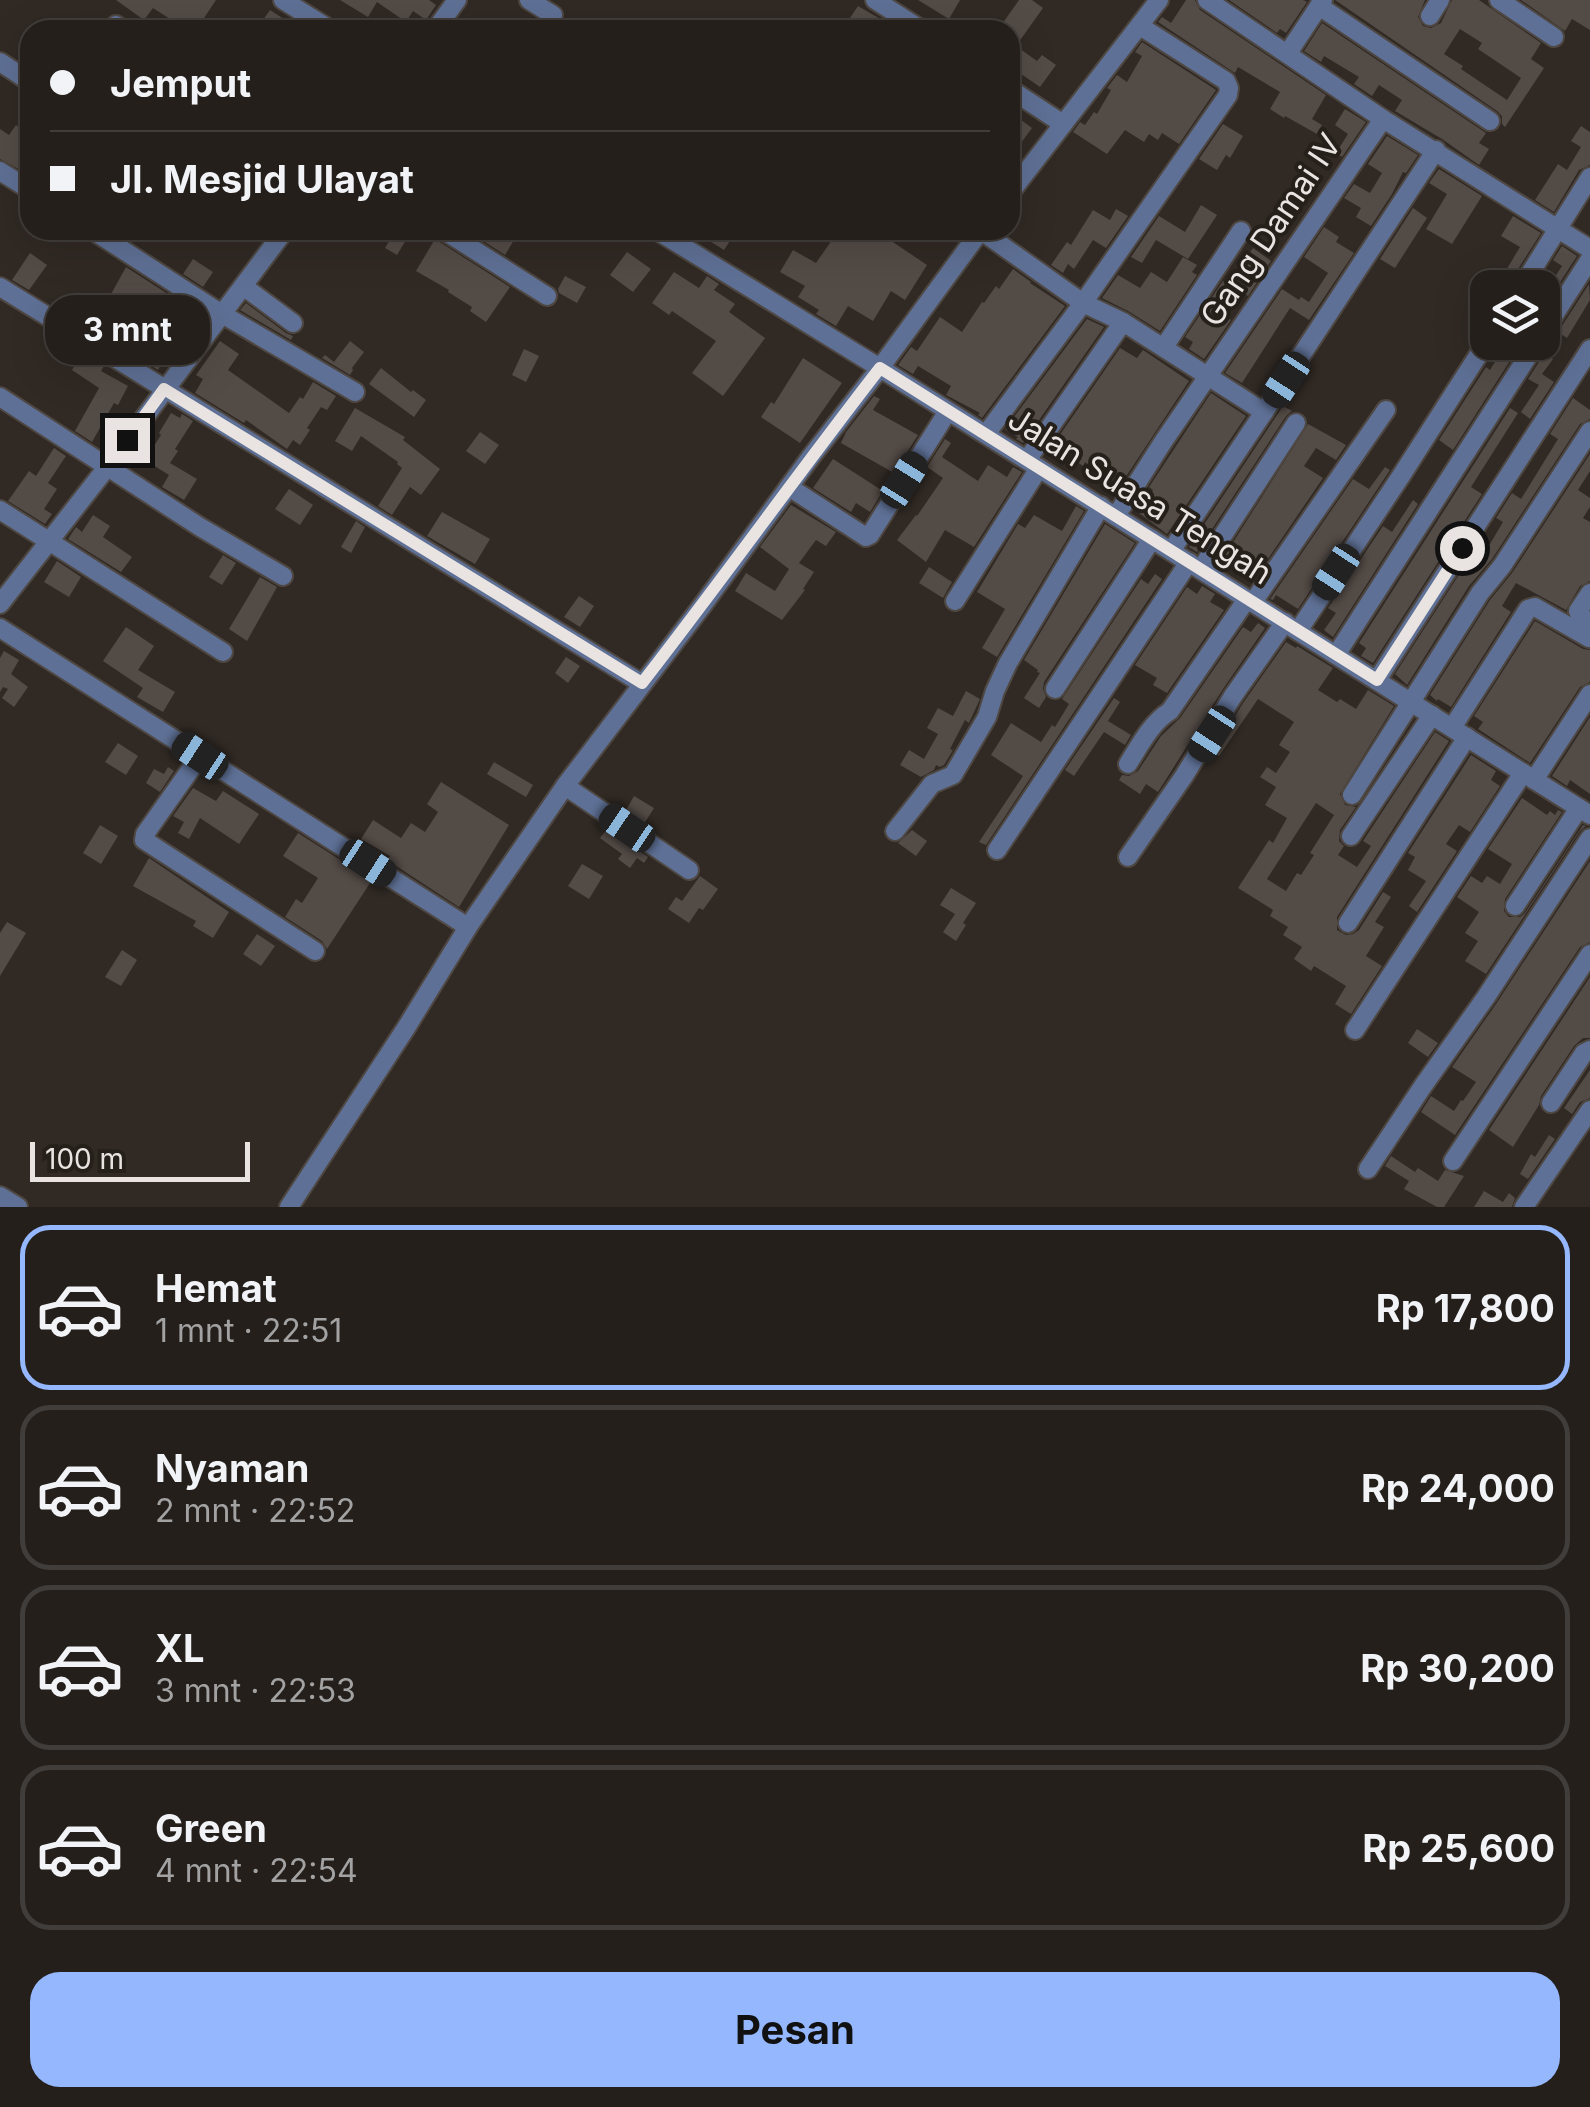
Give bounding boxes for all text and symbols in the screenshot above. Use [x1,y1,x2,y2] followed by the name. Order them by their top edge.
[110,60,251,106] text: Jemput
[1192,126,1349,333] street label: Gang Damai IV
[110,156,414,202] text: Jl. Mesjid Ulayat
[1470,270,1560,360] map controls
[1470,270,1560,360] button: layers
[44,295,210,365] callout: 3 mnt
[83,310,172,349] text: 3 mnt
[1257,347,1315,413] car
[1001,399,1279,592] street label: Jalan Suasa Tengah
[105,418,150,463] route end
[875,447,933,513] car
[1440,526,1485,571] route start
[1307,539,1365,605] car
[1183,701,1241,767] car
[167,727,233,785] car
[594,799,660,857] car
[335,834,401,892] car
[30,1137,250,1182] scale bar
[45,1142,124,1176] text: 100 m
[35,1263,125,1353] icon: car
[155,1265,277,1311] text: Hemat
[1376,1285,1555,1331] text: Rp 17,800
[155,1311,342,1350] text: 1 mnt · 22:51
[35,1443,125,1533] icon: car
[155,1445,309,1491] text: Nyaman
[1361,1465,1555,1511] text: Rp 24,000
[155,1491,355,1530] text: 2 mnt · 22:52
[35,1623,125,1713] icon: car
[155,1625,205,1671] text: XL
[1360,1645,1555,1691] text: Rp 30,200
[155,1671,356,1710] text: 3 mnt · 22:53
[35,1803,125,1893] icon: car
[155,1805,267,1851] text: Green
[1362,1825,1555,1871] text: Rp 25,600
[155,1851,358,1890] text: 4 mnt · 22:54
[30,1972,1560,2087] button: Pesan

